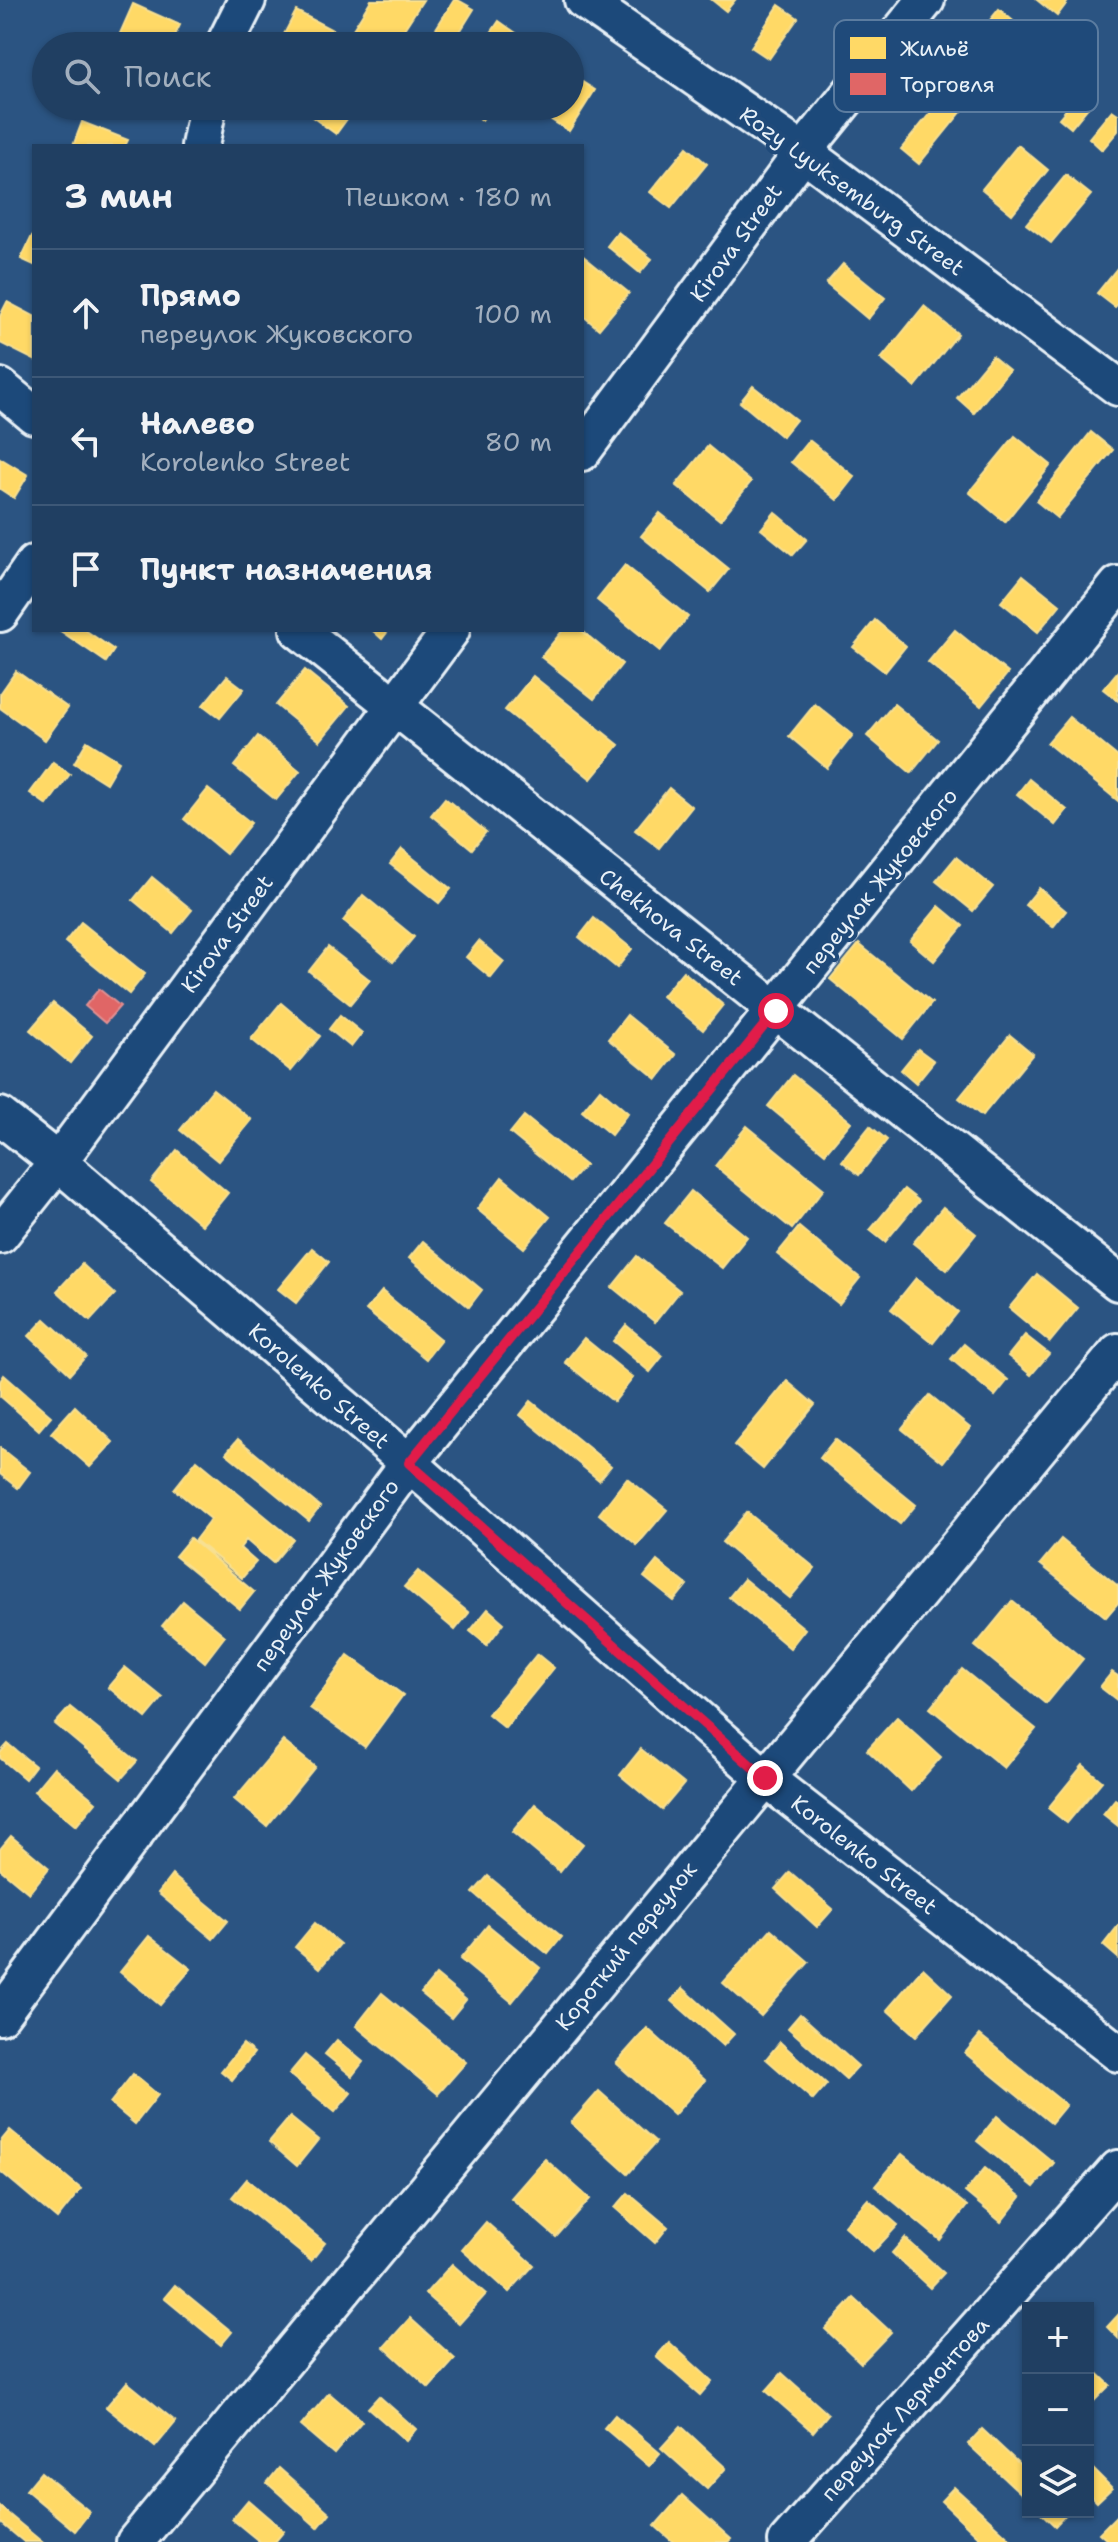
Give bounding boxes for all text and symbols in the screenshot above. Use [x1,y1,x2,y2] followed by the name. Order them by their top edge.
[834,20,1098,112] legend
[32,32,584,120] search box
[900,34,969,63] text: Жильё
[60,54,104,98] icon: search
[124,56,212,97] text: Поиск
[900,70,995,99] text: Торговля
[734,100,970,282] street label: Rozy Lyuksemburg Street
[64,173,173,219] text: 3 мин
[683,178,789,308] street label: Kirova Street
[346,179,552,214] text: Пешком · 180 m
[140,275,241,316] text: Прямо
[64,291,108,335] icon: ahead
[474,296,552,331] text: 100 m
[140,316,413,351] text: переулок Жуковского
[140,403,255,444] text: Налево
[64,419,108,463] icon: left
[485,424,552,459] text: 80 m
[140,444,350,479] text: Korolenko Street
[64,547,108,591] icon: arrive
[140,549,432,590] text: Пункт назначения
[796,782,964,980] street label: переулок Жуковского
[593,862,749,992] street label: Chekhova Street
[174,869,280,999] street label: Kirova Street
[758,993,794,1029] route start
[242,1317,396,1455] street label: Korolenko Street
[246,1473,406,1677] street label: переулок Жуковского
[747,1760,783,1796] route end
[785,1789,943,1921] street label: Korolenko Street
[549,1855,703,2037] street label: Короткий переулок
[1022,2302,1094,2518] map controls
[1022,2302,1094,2374] button: +
[815,2311,996,2507] street label: переулок Лермонтова
[1022,2374,1094,2446] button: −
[1022,2446,1094,2518] button: layers

